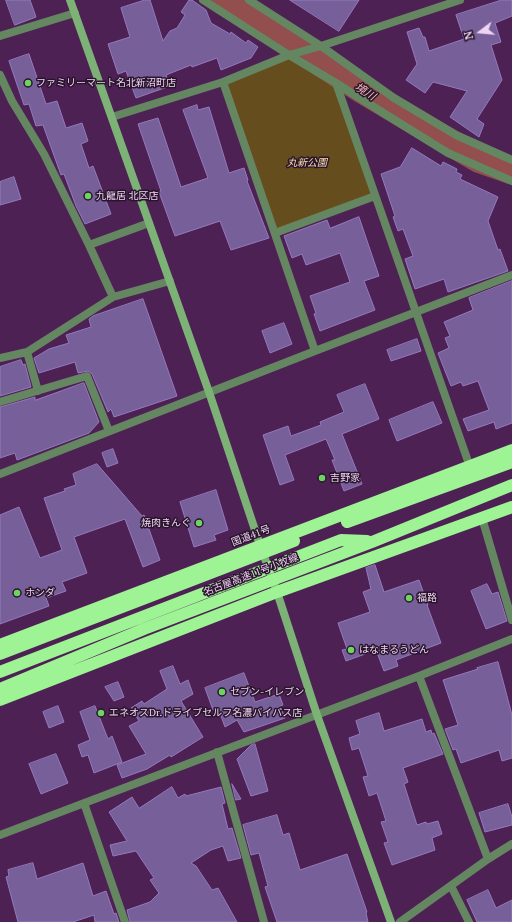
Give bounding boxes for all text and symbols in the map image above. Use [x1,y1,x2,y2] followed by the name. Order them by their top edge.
[460,12,500,52] north arrow
[461,29,476,41] text: N
[36,77,176,89] place label: ファミリーマート名北新沼町店
[23,78,33,88] marker: ファミリーマート名北新沼町店
[352,81,378,103] water label: 境川
[287,157,327,169] park label: 丸新公園
[96,190,158,202] place label: 九龍居 北区店
[83,191,93,201] marker: 九龍居 北区店
[330,472,360,484] place label: 吉野家
[317,473,327,483] marker: 吉野家
[141,517,191,529] place label: 焼肉きんぐ
[194,518,204,528] marker: 焼肉きんぐ
[230,523,272,549] street label: 国道41号
[202,551,300,599] street label: 名古屋高速11号小牧線
[25,587,55,599] place label: ホンダ
[12,588,22,598] marker: ホンダ
[417,592,437,604] place label: 福路
[404,593,414,603] marker: 福路
[359,644,429,656] place label: はなまるうどん
[346,645,356,655] marker: はなまるうどん
[230,686,304,698] place label: セブン-イレブン
[217,687,227,697] marker: セブン-イレブン
[109,707,302,719] place label: エネオスDr.ドライブセルフ名濃バイパス店
[96,708,106,718] marker: エネオスDr.ドライブセルフ名濃バイパス店

